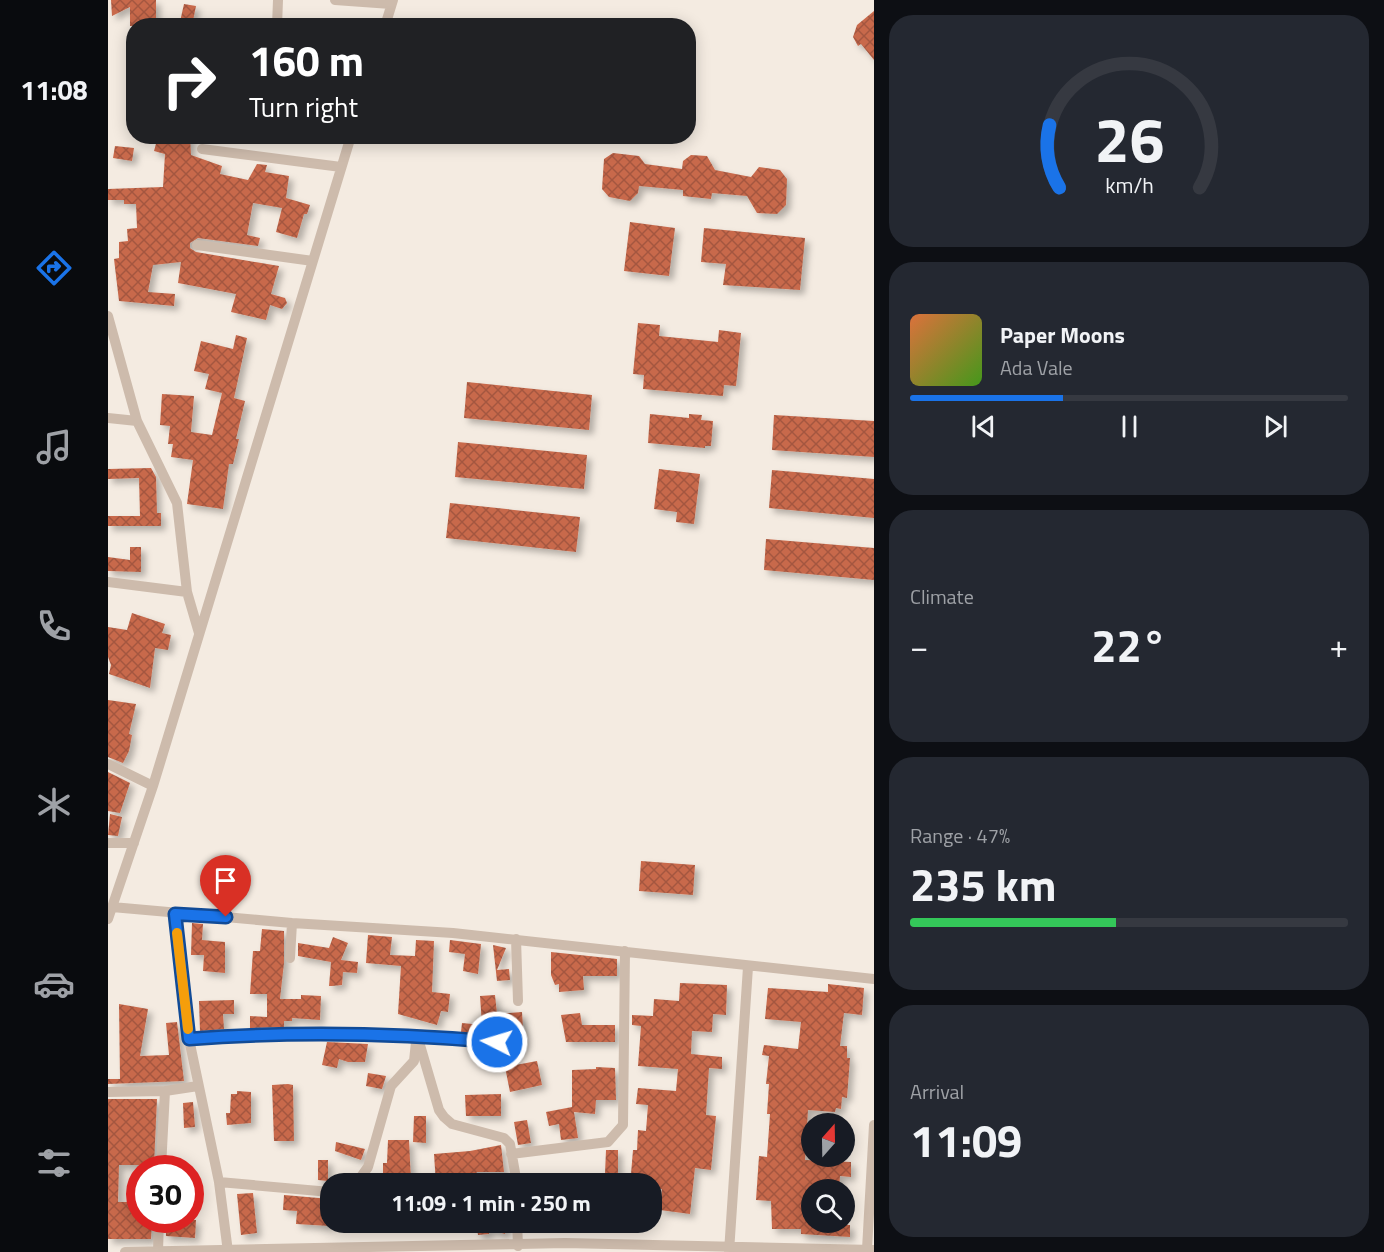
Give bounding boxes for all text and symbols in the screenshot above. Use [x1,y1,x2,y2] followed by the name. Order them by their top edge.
[249,28,364,92] text: 160 m
[150,42,228,120] icon: right
[20,69,88,110] text: 11:08
[249,86,358,127] text: Turn right
[1094,91,1164,186] text: 26
[1105,170,1153,202] text: km/h
[33,247,75,289] icon: directions
[1000,318,1125,352] text: Paper Moons
[1000,352,1073,383] text: Ada Vale
[967,410,1000,443] icon: previous
[1113,410,1146,443] icon: pause
[1259,410,1292,443] icon: next
[33,426,75,468] icon: music
[910,581,974,612] text: Climate
[33,605,75,647] icon: phone
[1091,611,1167,679] text: 22°
[910,621,928,671] text: −
[1330,621,1348,671] text: +
[33,784,75,826] icon: climate
[910,820,1010,851] text: Range · 47%
[910,850,1056,918] text: 235 km
[200,855,251,917] pin
[209,864,242,897] icon: arrive
[33,963,75,1005] icon: car
[465,1010,529,1074] position arrow
[910,1076,964,1107] text: Arrival
[910,1106,1022,1174] text: 11:09
[801,1113,855,1167] north arrow
[801,1113,855,1233] map controls
[33,1142,75,1184] icon: filters
[126,1155,204,1233] speed limit sign: 30
[801,1179,855,1233] button: search
[391,1186,591,1220] text: 11:09 · 1 min · 250 m

